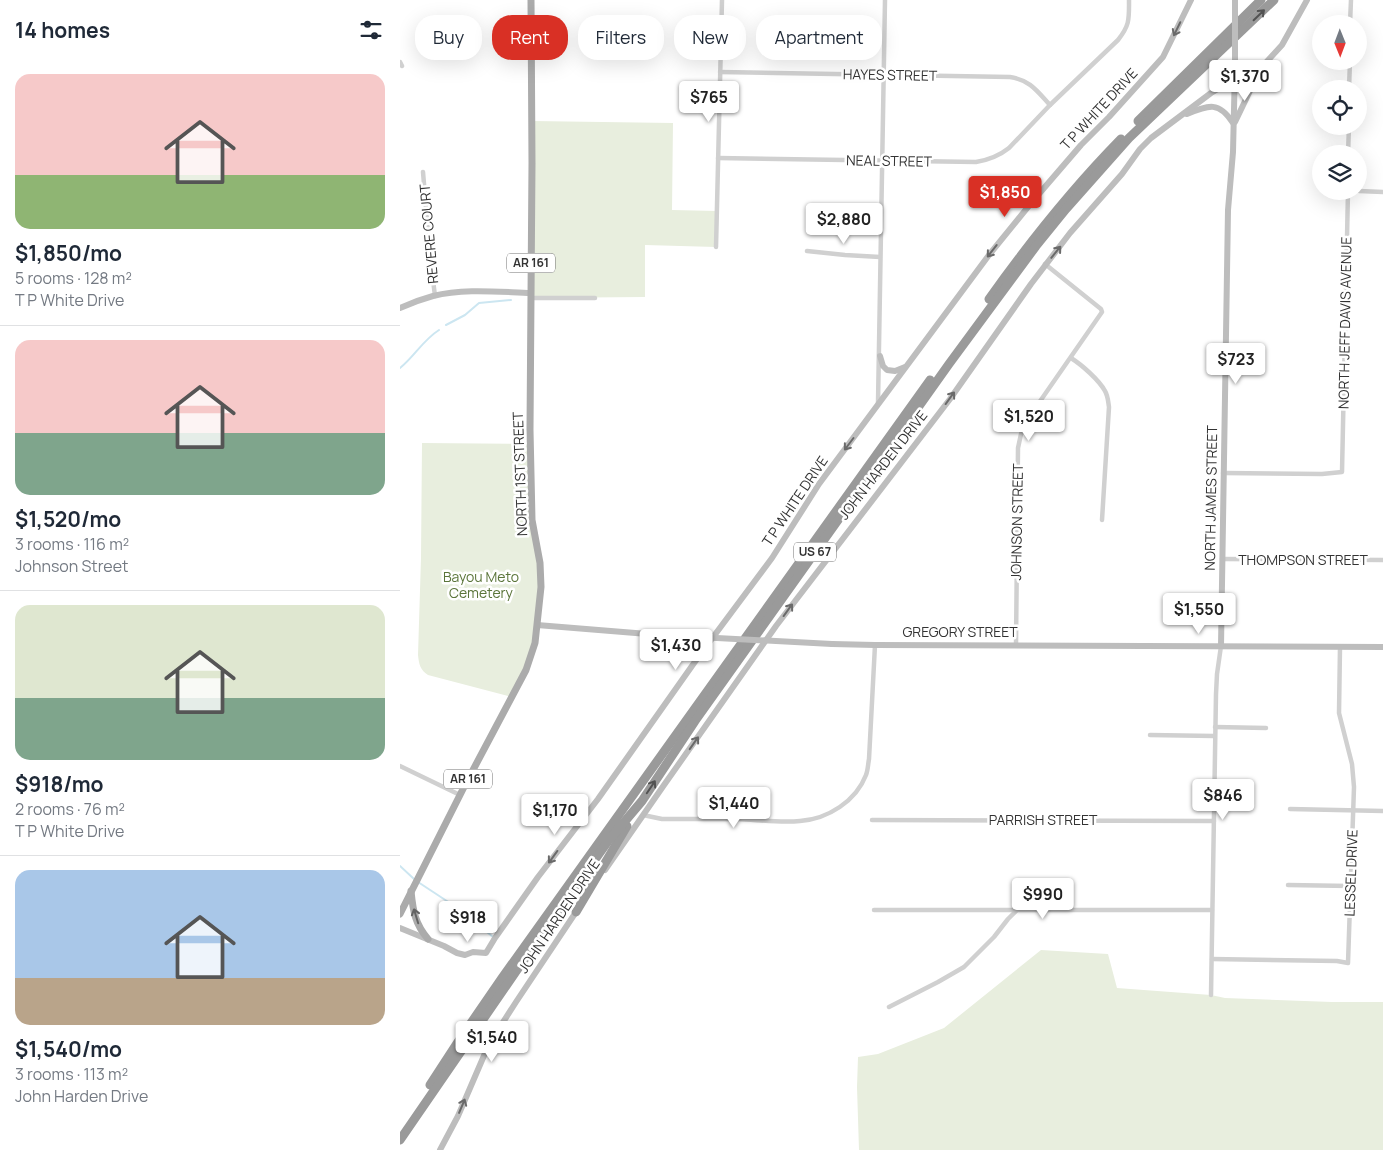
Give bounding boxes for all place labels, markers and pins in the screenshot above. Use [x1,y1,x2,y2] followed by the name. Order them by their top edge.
[1204,59,1286,102] pin: $1,370
[679,80,739,123] pin: $765
[964,176,1046,218] pin: $1,850
[803,202,885,245] pin: $2,880
[1206,342,1266,385] pin: $723
[988,400,1070,442] pin: $1,520
[1158,592,1240,635] pin: $1,550
[635,628,717,671] pin: $1,430
[1193,778,1253,821] pin: $846
[693,786,775,829] pin: $1,440
[514,794,596,836] pin: $1,170
[1013,878,1073,920] pin: $990
[438,900,498,943] pin: $918
[451,1020,533,1063] pin: $1,540

